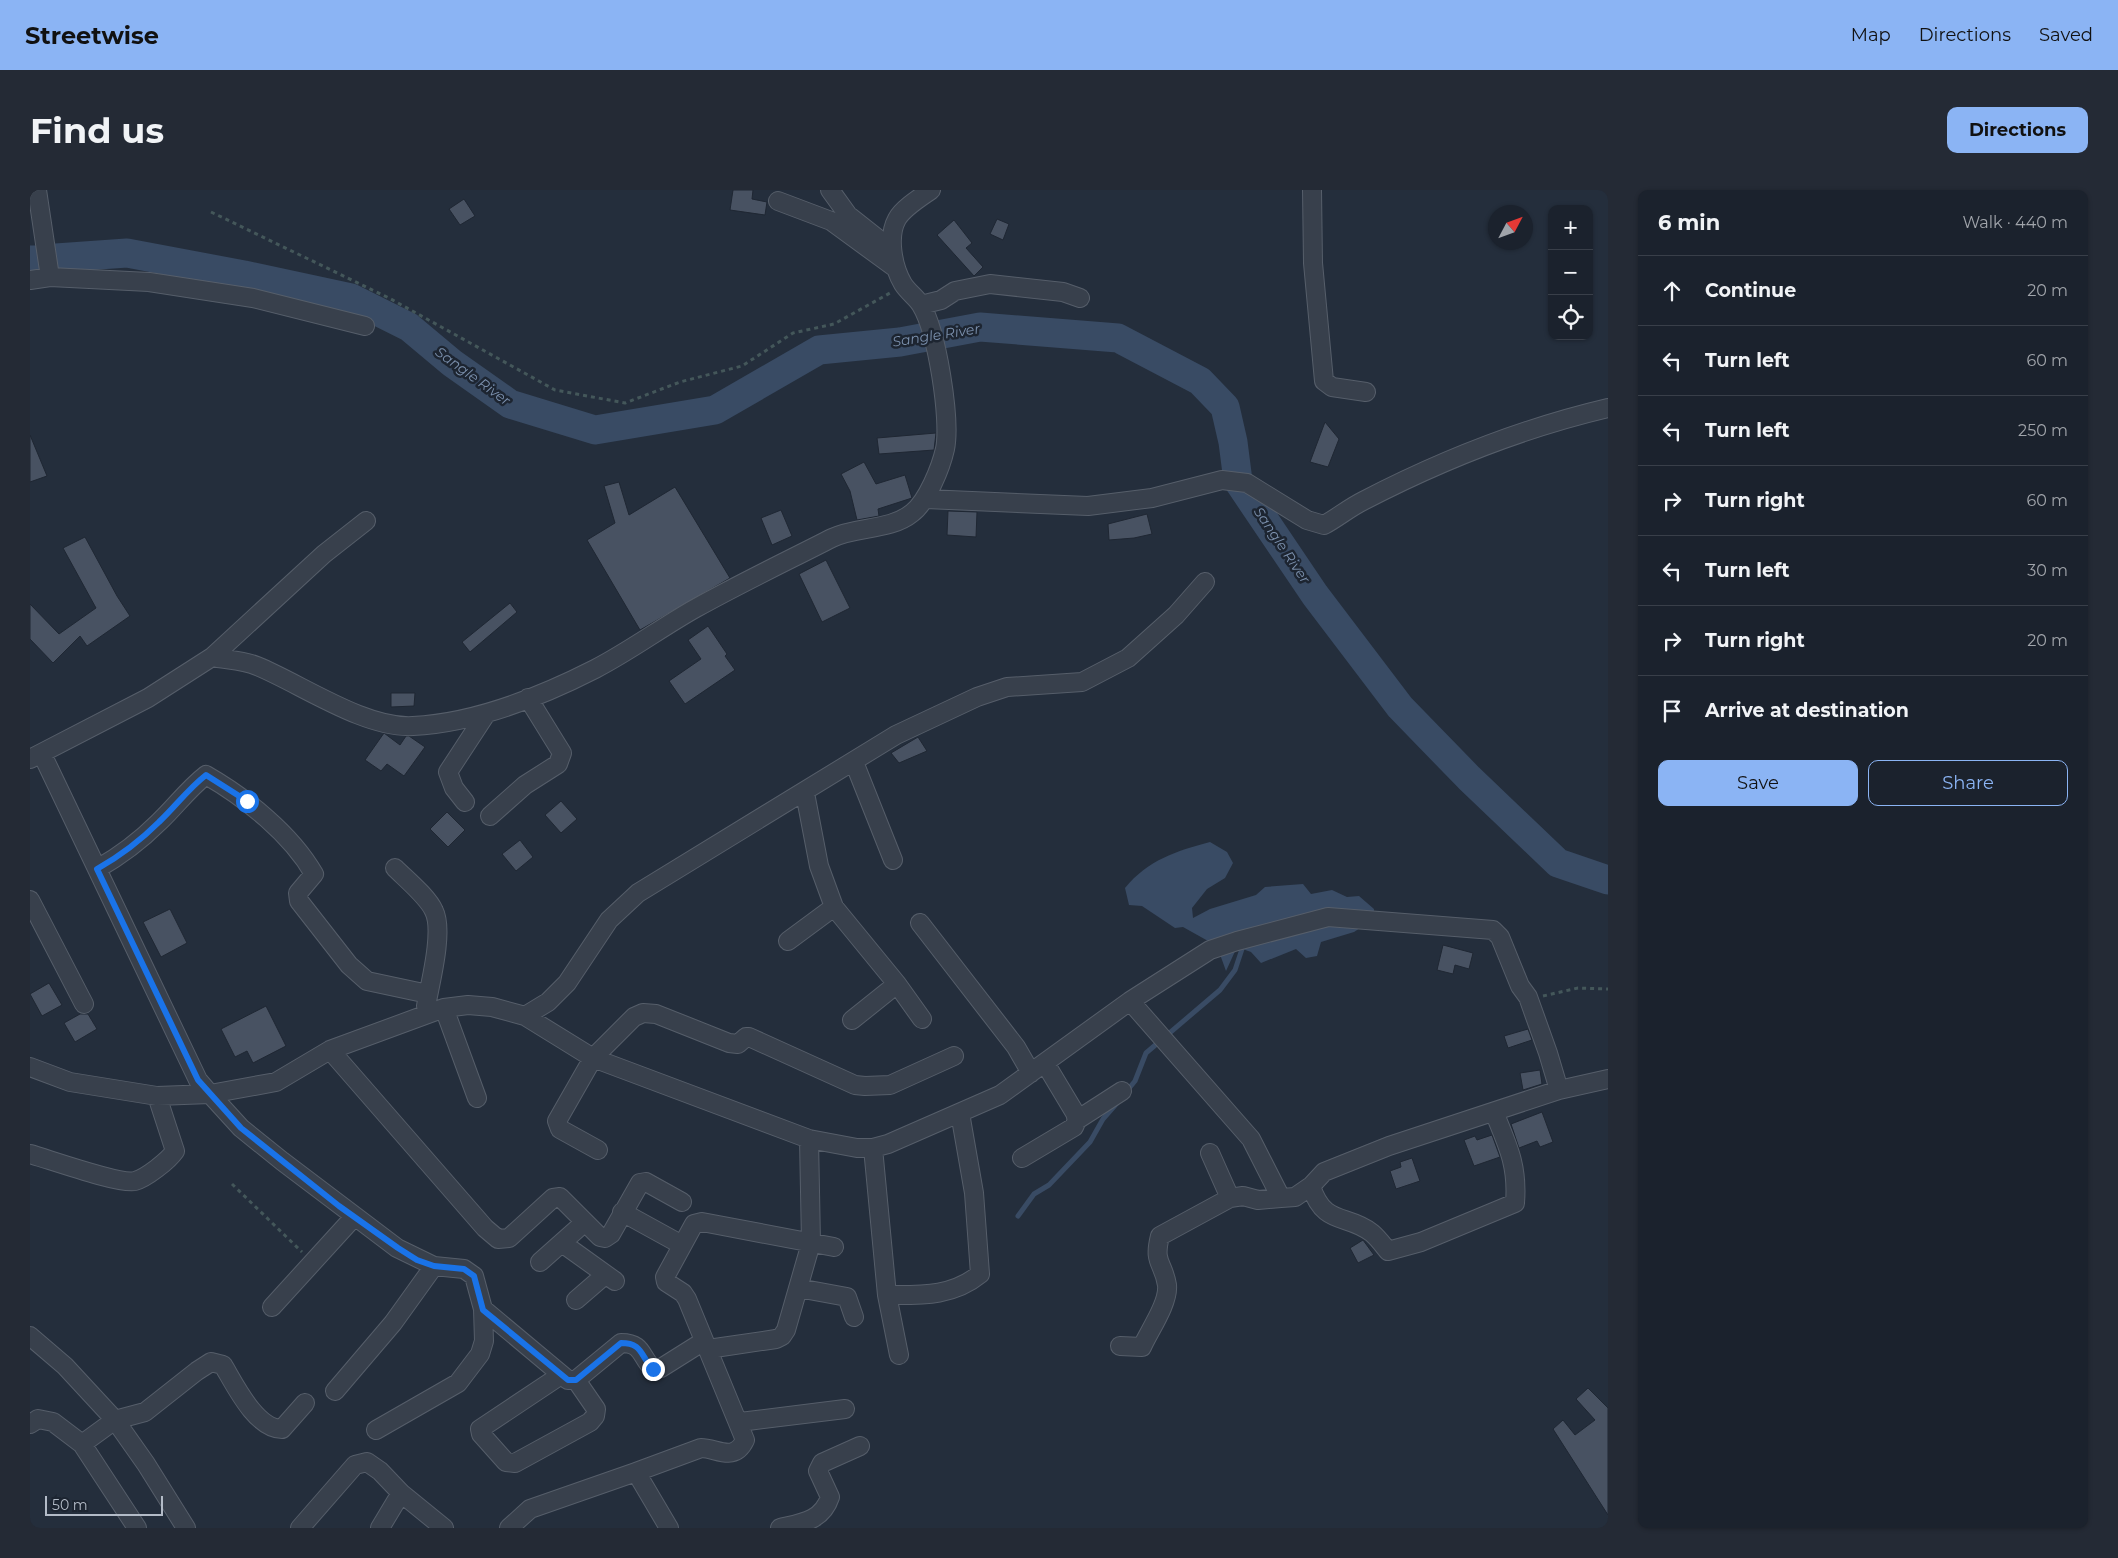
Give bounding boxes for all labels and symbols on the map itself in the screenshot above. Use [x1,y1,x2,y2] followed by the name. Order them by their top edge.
[1488,205,1533,250] north arrow
[891,319,981,351] water label: Sangle River
[432,343,514,409] water label: Sangle River
[1250,503,1314,587] water label: Sangle River
[236,790,259,813] route start
[642,1358,665,1381] route end
[45,1493,162,1516] scale bar

